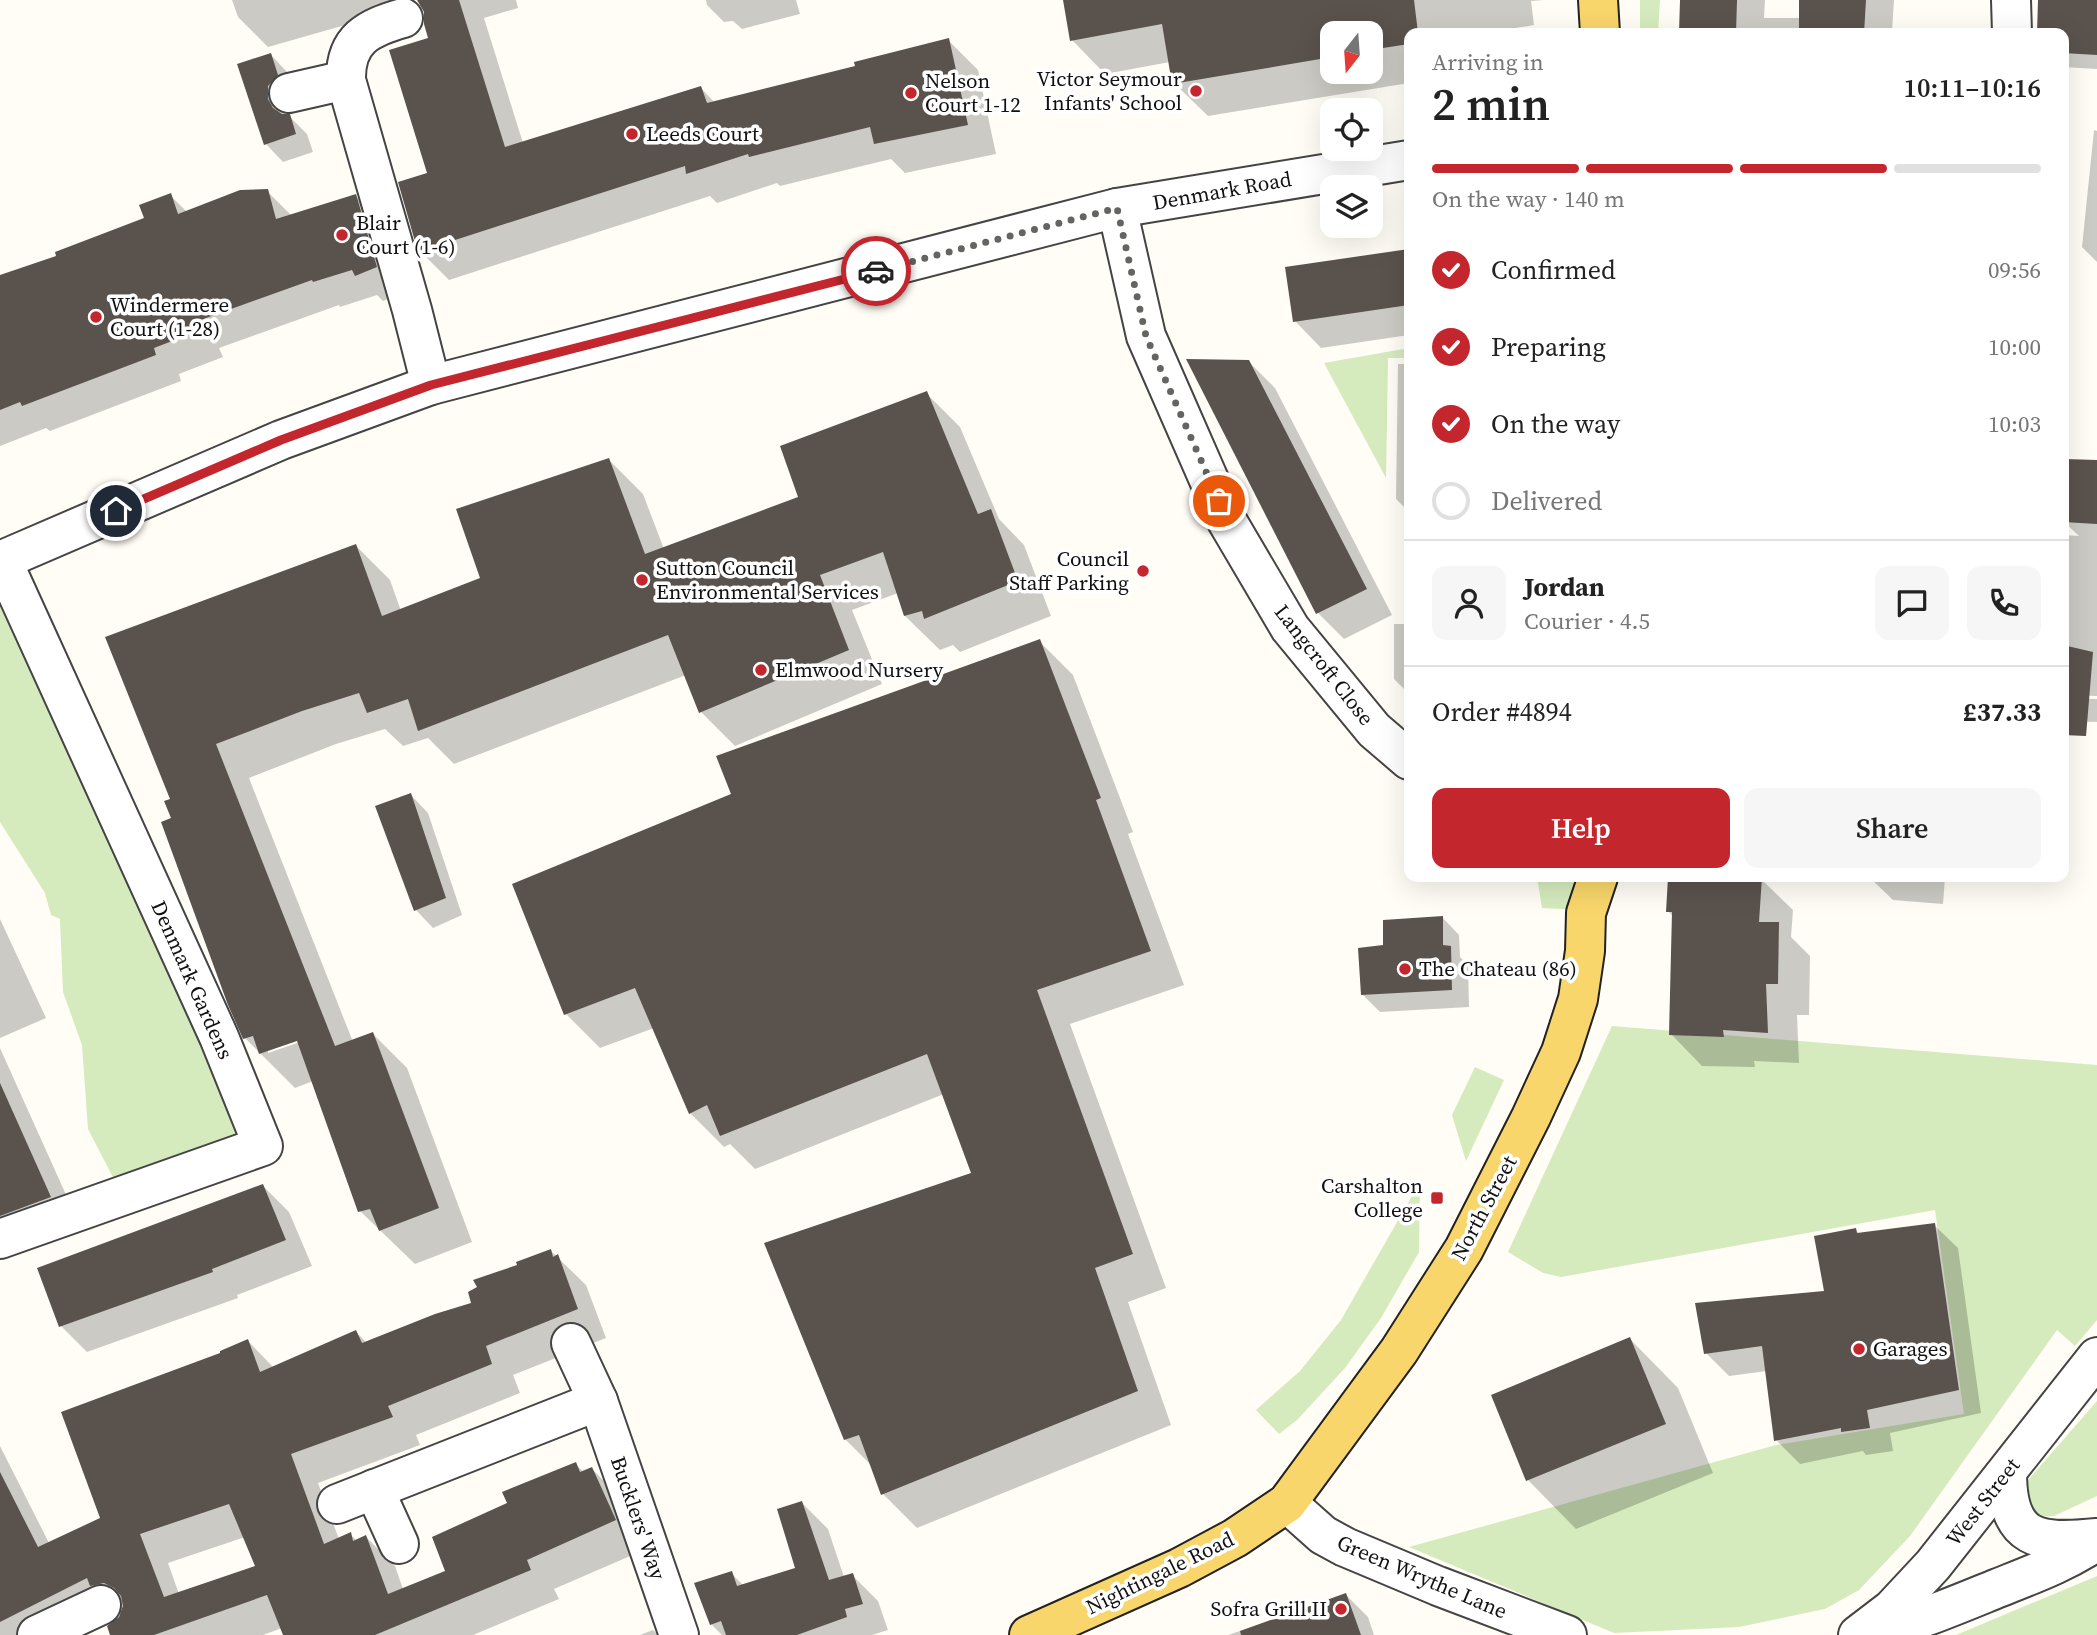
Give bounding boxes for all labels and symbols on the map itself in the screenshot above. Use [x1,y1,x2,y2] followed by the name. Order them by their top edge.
[1320,21,1382,84] north arrow
[1036,64,1182,117] place label: Victor Seymour Infants' School
[925,66,1021,119] place label: Nelson Court 1-12
[1188,83,1204,99] marker: Victor Seymour Infants' School
[903,85,919,101] marker: Nelson Court 1-12
[646,119,759,148] place label: Leeds Court
[624,126,640,142] marker: Leeds Court
[1150,164,1294,217] street label: Denmark Road
[356,208,456,261] place label: Blair Court (1-6)
[334,227,350,243] marker: Blair Court (1-6)
[841,236,911,306] courier
[110,290,229,343] place label: Windermere Court (1-28)
[88,309,104,325] marker: Windermere Court (1-28)
[1189,471,1249,531] pin
[86,481,146,541] pin
[1009,544,1129,597] place label: Council Staff Parking
[656,553,879,606] place label: Sutton Council Environmental Services
[1135,563,1151,579] marker: Council Staff Parking
[634,572,650,588] marker: Sutton Council Environmental Services
[1268,598,1381,731] street label: Langcroft Close
[775,655,944,684] place label: Elmwood Nursery
[753,662,769,678] marker: Elmwood Nursery
[144,896,240,1064] street label: Denmark Gardens
[1419,954,1577,983] place label: The Chateau (86)
[1397,961,1413,977] marker: The Chateau (86)
[1444,1150,1523,1265] street label: North Street
[1321,1171,1423,1224] place label: Carshalton College
[1429,1190,1445,1206] marker: Carshalton College
[1873,1334,1948,1363] place label: Garages
[1851,1341,1867,1357] marker: Garages
[1939,1451,2026,1552] street label: West Street
[604,1452,673,1584] street label: Bucklers' Way
[1081,1524,1239,1621] street label: Nightingale Road
[1333,1528,1512,1625] street label: Green Wrythe Lane
[1211,1594,1327,1623] place label: Sofra Grill II
[1333,1601,1349,1617] marker: Sofra Grill II

